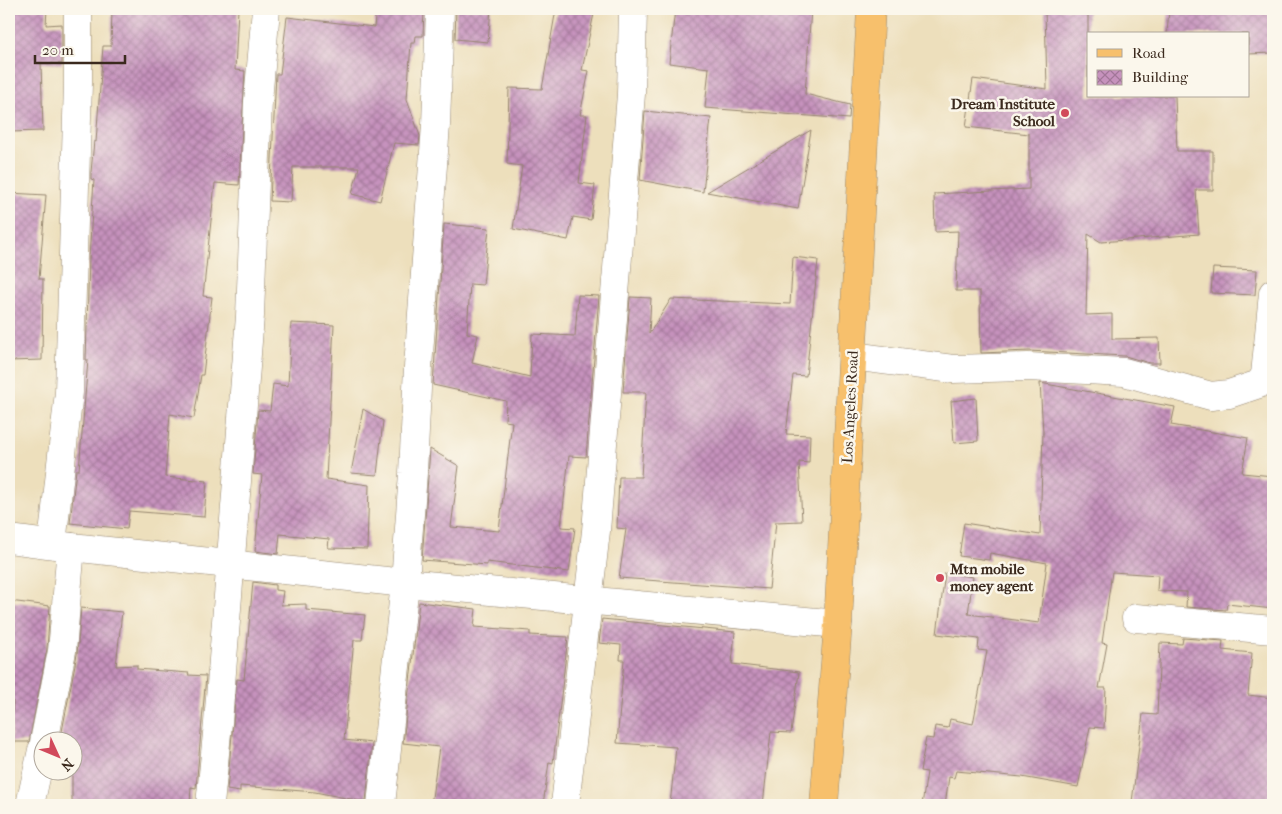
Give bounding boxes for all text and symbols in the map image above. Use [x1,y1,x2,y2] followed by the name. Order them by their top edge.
[35,32,125,64] scale bar
[1087,32,1250,98] legend
[42,41,74,59] text: 20 m
[1132,44,1166,62] text: Road
[1132,68,1189,86] text: Building
[951,95,1056,130] place label: Dream Institute School
[1059,107,1071,119] marker: Dream Institute School
[838,349,862,464] street label: Los Angeles Road
[949,560,1034,595] place label: Mtn mobile money agent
[934,572,946,584] marker: Mtn mobile money agent
[32,732,82,782] north arrow
[57,755,77,775] text: N

